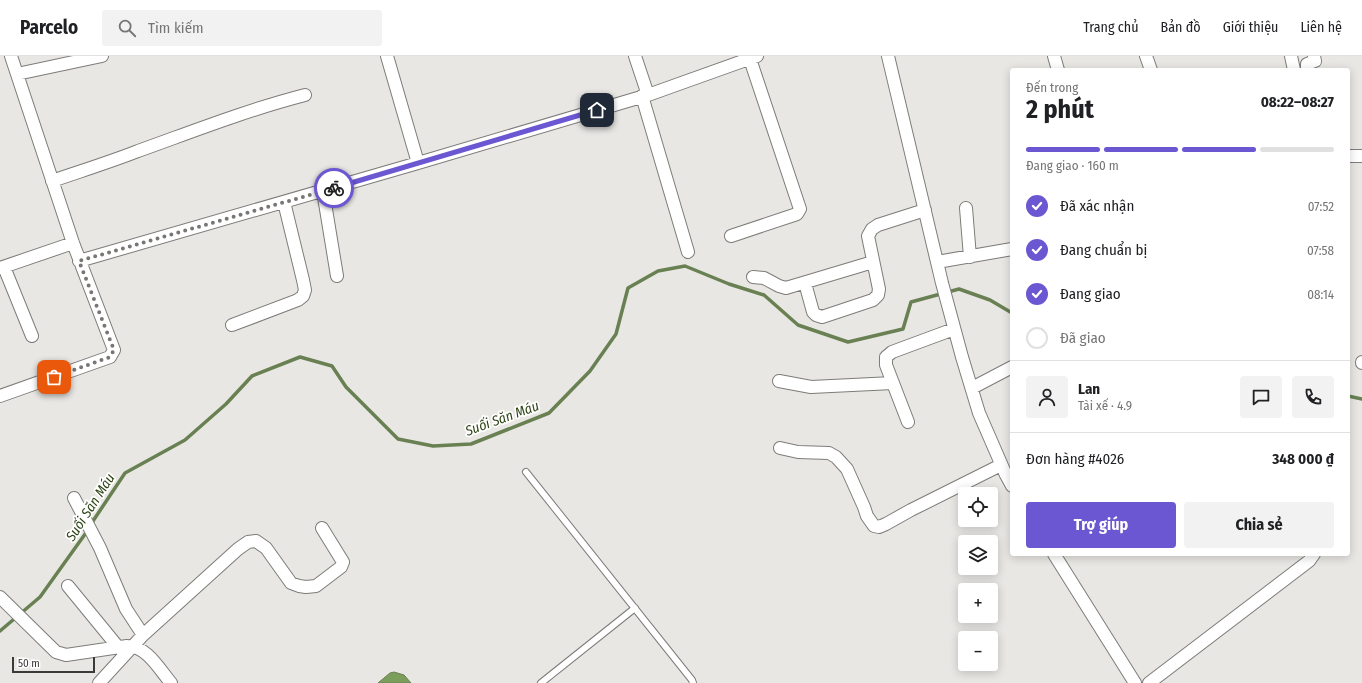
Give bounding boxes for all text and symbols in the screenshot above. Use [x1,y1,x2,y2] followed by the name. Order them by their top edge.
[102,10,382,46] search box
[20,16,78,39] text: Parcelo
[116,17,138,39] icon: search
[148,19,204,37] text: Tìm kiếm
[1083,19,1139,36] text: Trang chủ
[1161,19,1201,36] text: Bản đồ
[1223,19,1278,36] text: Giới thiệu
[1300,19,1342,36] text: Liên hệ
[1026,80,1078,95] text: Đến trong
[580,93,614,127] pin
[1261,93,1334,111] text: 08:22–08:27
[1026,94,1094,125] text: 2 phút
[586,99,608,121] icon: home
[1026,158,1119,173] text: Đang giao · 160 m
[314,168,354,208] courier
[323,177,345,199] icon: bike
[1026,195,1048,217] icon: check
[1060,197,1134,215] text: Đã xác nhận
[1308,199,1334,214] text: 07:52
[1026,239,1048,261] icon: check
[1060,241,1147,259] text: Đang chuẩn bị
[1307,243,1334,258] text: 07:58
[1026,283,1048,305] icon: check
[1060,285,1121,303] text: Đang giao
[1307,287,1334,302] text: 08:14
[1060,329,1106,347] text: Đã giao
[37,360,71,394] pin
[43,366,65,388] icon: bag
[1026,376,1068,418] button: person
[1240,376,1282,418] button: chat
[1292,376,1334,418] button: phone
[1078,380,1100,398] text: Lan
[462,396,541,440] water label: Suối Săn Máu
[1078,398,1132,413] text: Tài xế · 4.9
[1026,450,1124,468] text: Đơn hàng #4026
[1272,450,1334,468] text: 348 000 ₫
[61,470,119,545] water label: Suối Săn Máu
[958,487,998,671] map controls
[958,487,998,527] button: locate
[1026,502,1176,548] button: Trợ giúp
[1184,502,1334,548] button: Chia sẻ
[958,535,998,575] button: layers
[958,583,998,623] button: +
[958,631,998,671] button: −
[12,655,95,674] scale bar
[18,657,40,670] text: 50 m

